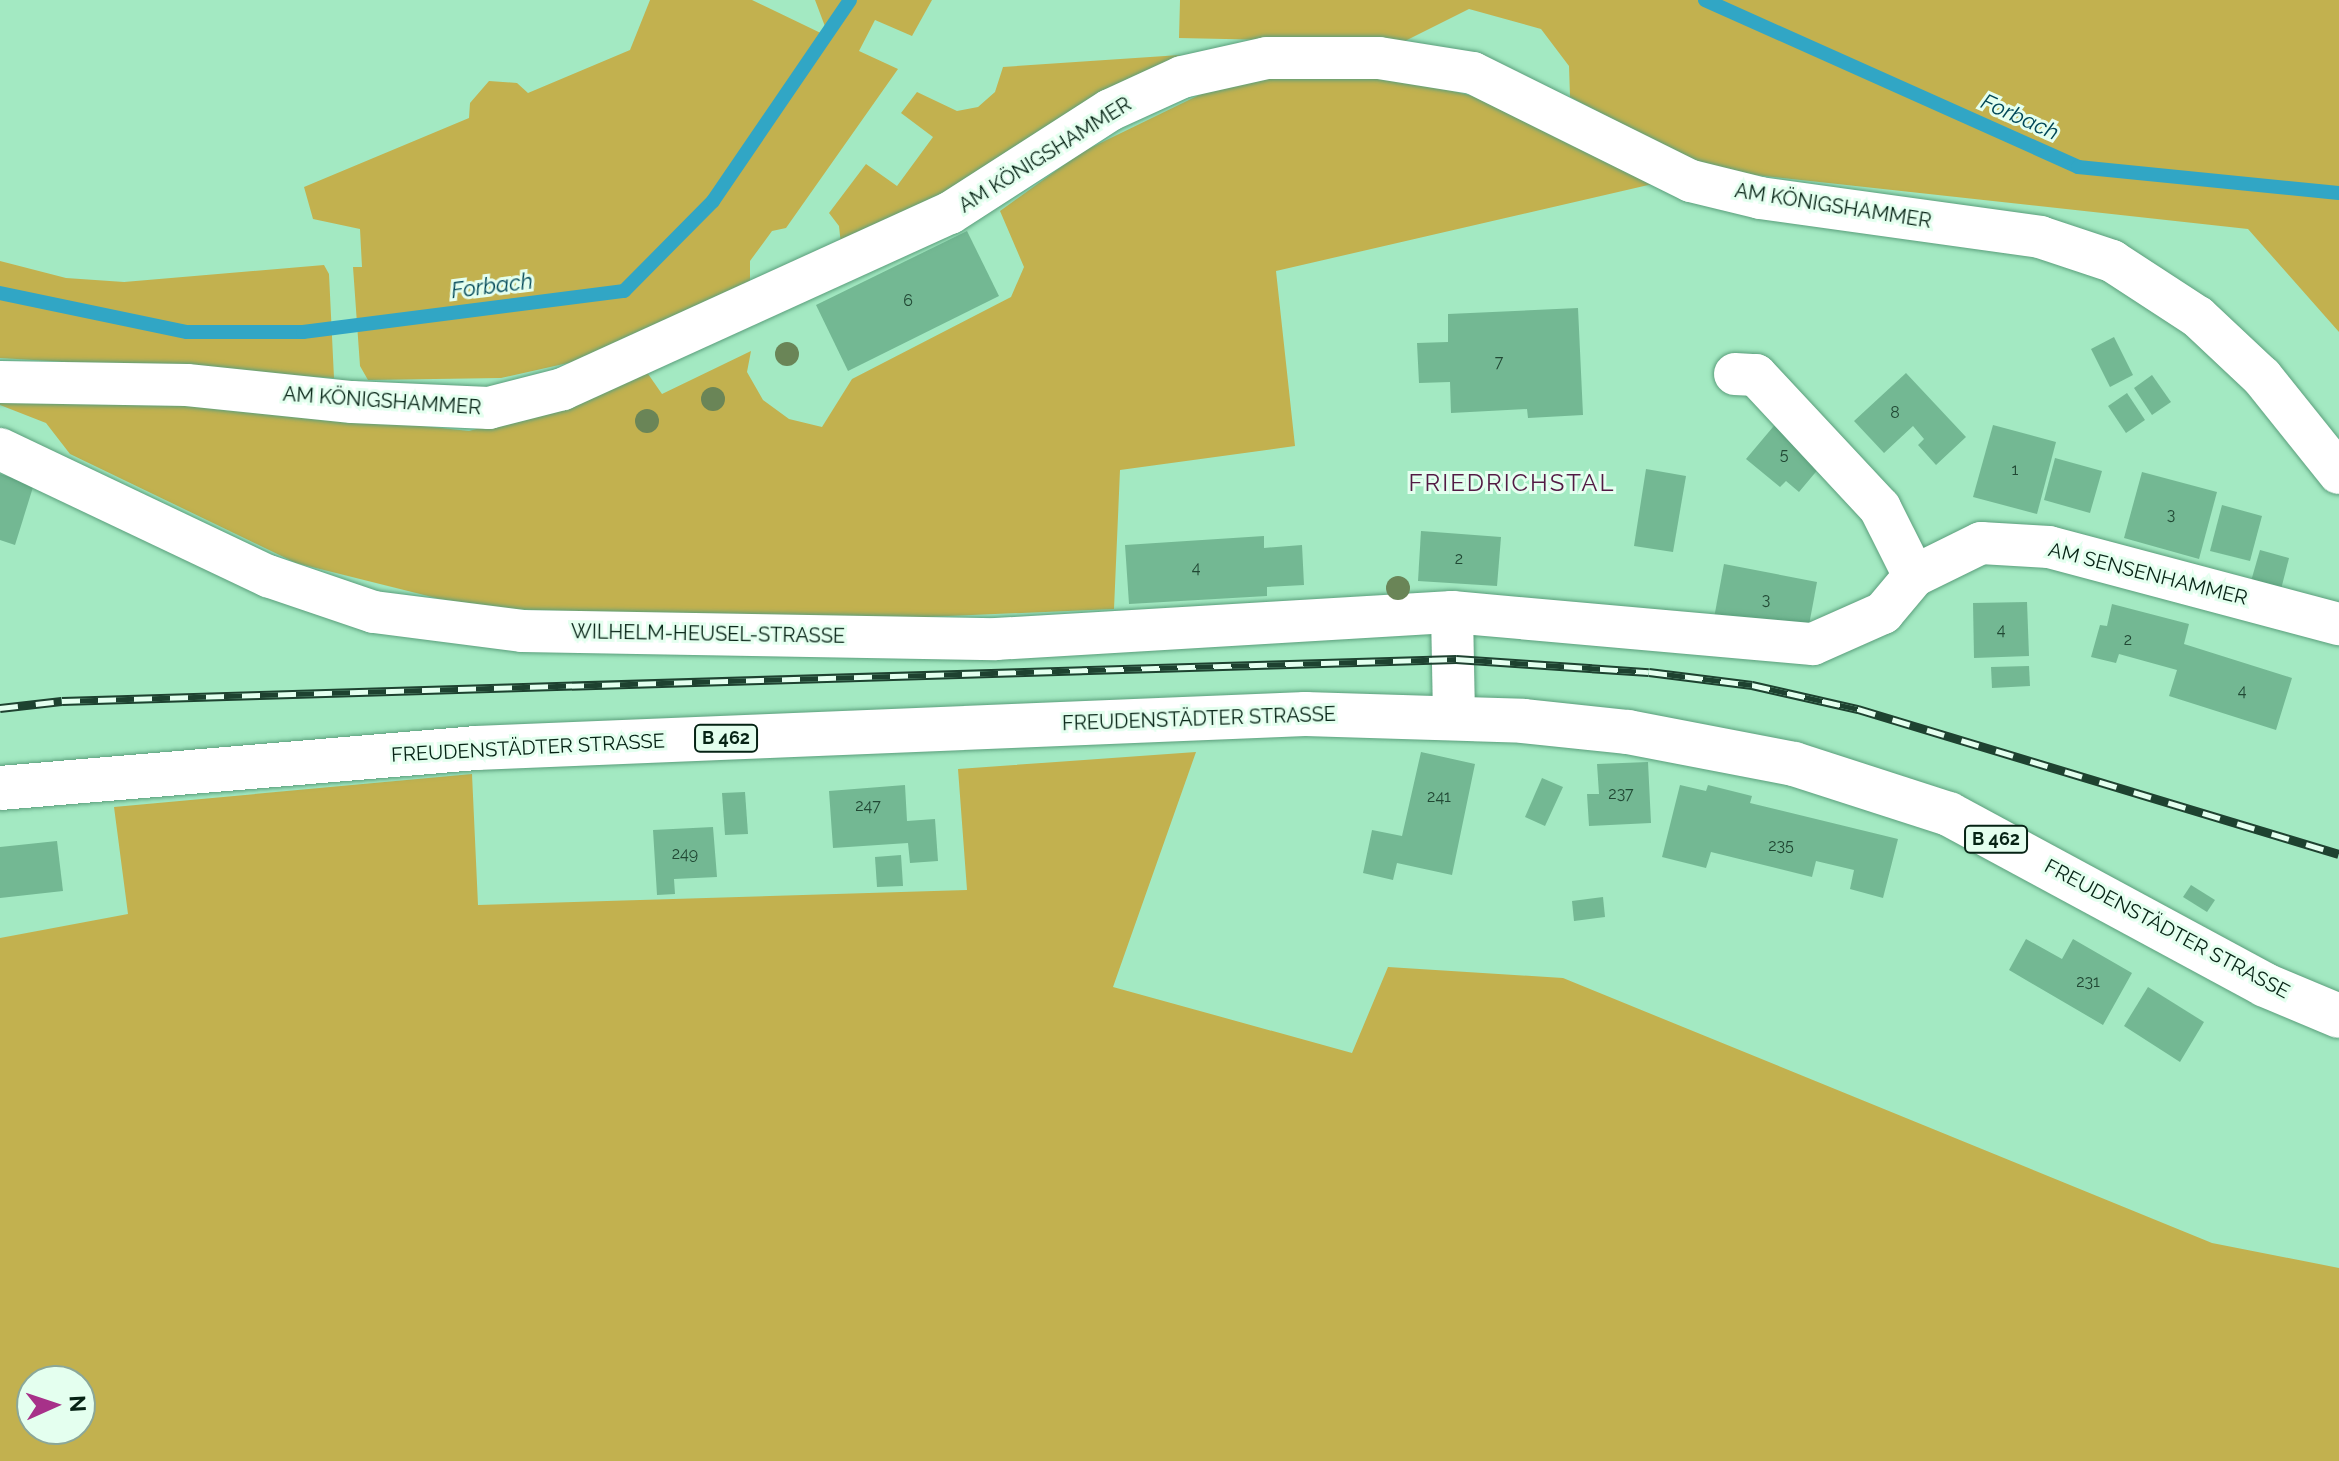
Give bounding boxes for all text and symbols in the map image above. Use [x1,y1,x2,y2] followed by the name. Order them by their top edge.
[1977,88,2063,146] water label: Forbach
[954,92,1136,218] street label: AM KÖNIGSHAMMER
[1733,179,1933,233] street label: AM KÖNIGSHAMMER
[450,268,534,304] water label: Forbach
[903,291,913,311] house number: 6
[1495,352,1503,372] house number: 7
[282,382,482,420] street label: AM KÖNIGSHAMMER
[1890,403,1900,423] house number: 8
[1780,445,1788,465] house number: 5
[2012,460,2018,480] house number: 1
[1408,469,1616,497] district label: FRIEDRICHSTAL
[2167,505,2175,525] house number: 3
[2046,538,2250,610] street label: AM SENSENHAMMER
[1455,549,1463,569] house number: 2
[1192,558,1200,578] house number: 4
[1762,590,1770,610] house number: 3
[571,620,845,648] street label: WILHELM-HEUSEL-STRASSE
[1997,620,2005,640] house number: 4
[2124,630,2132,650] house number: 2
[2238,681,2246,701] house number: 4
[1062,702,1336,736] street label: FREUDENSTÄDTER STRASSE
[694,724,758,752] road number: B 462
[391,729,665,767] street label: FREUDENSTÄDTER STRASSE
[1608,784,1634,804] house number: 237
[1427,787,1451,807] house number: 241
[855,796,881,816] house number: 247
[1964,825,2028,853] road number: B 462
[1768,836,1794,856] house number: 235
[672,844,698,864] house number: 249
[2040,854,2294,1004] street label: FREUDENSTÄDTER STRASSE
[2076,972,2100,992] house number: 231
[16,1365,96,1445] north arrow
[65,1395,91,1413] text: N

